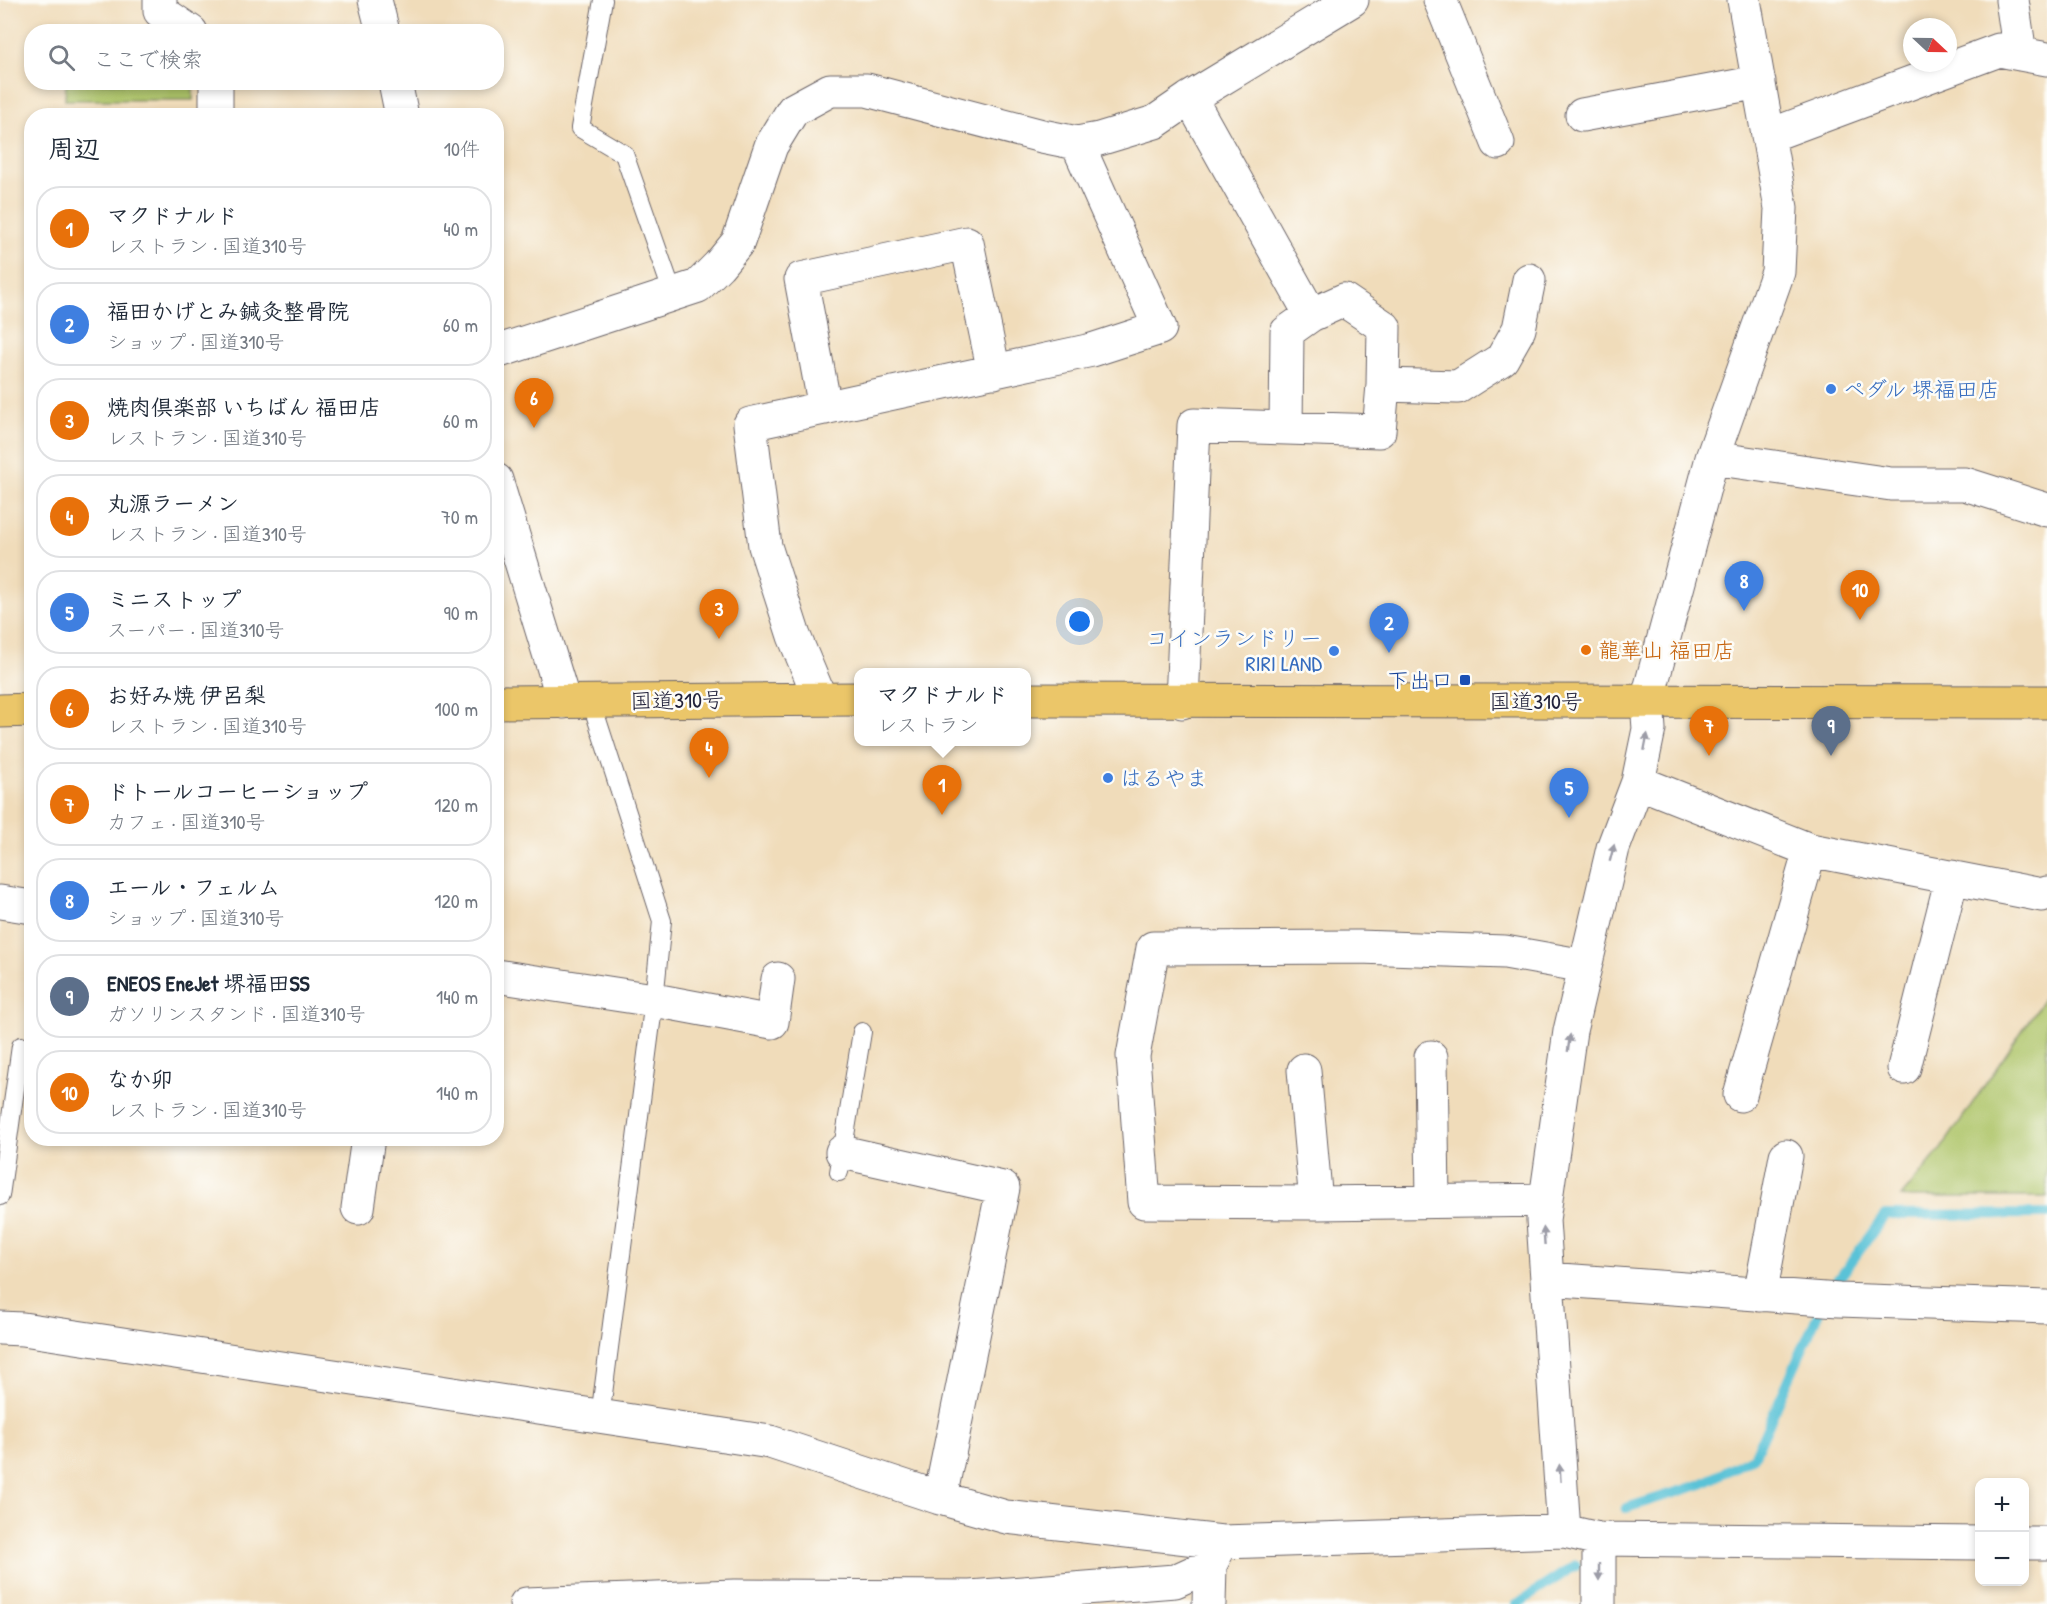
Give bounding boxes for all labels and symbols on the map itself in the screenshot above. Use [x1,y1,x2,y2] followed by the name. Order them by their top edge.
[1903,18,1957,72] north arrow
[1843,374,2000,404] place label: ペダル 堺福田店
[514,378,554,428] pin: 6
[1824,382,1838,396] marker: ペダル 堺福田店
[1724,562,1764,611] pin: 8
[1840,570,1880,620] pin: 10
[700,590,738,639] pin: 3
[1370,604,1408,653] pin: 2
[1065,607,1094,636] your location
[1146,623,1323,678] place label: コインランドリー RIRI LAND
[1598,635,1735,665] place label: 龍華山 福田店
[1579,643,1593,657] marker: 龍華山 福田店
[1327,644,1341,658] marker: コインランドリー RIRI LAND
[1387,665,1453,695] place label: 下出口
[1458,673,1472,687] marker: 下出口
[630,684,724,716] street label: 国道310号
[1489,686,1583,716] street label: 国道310号
[1690,706,1728,756] pin: 7
[1812,706,1850,756] pin: 9
[690,728,728,778] pin: 4
[1642,732,1651,751] one-way arrow
[1120,763,1208,793] place label: はるやま
[922,766,962,815] pin: 1
[1550,768,1588,818] pin: 5
[1101,771,1115,785] marker: はるやま
[1608,844,1617,862] one-way arrow
[1564,1033,1573,1052] one-way arrow
[1540,1227,1549,1246] one-way arrow
[1556,1463,1565,1482] one-way arrow
[1594,1562,1604,1581] one-way arrow

